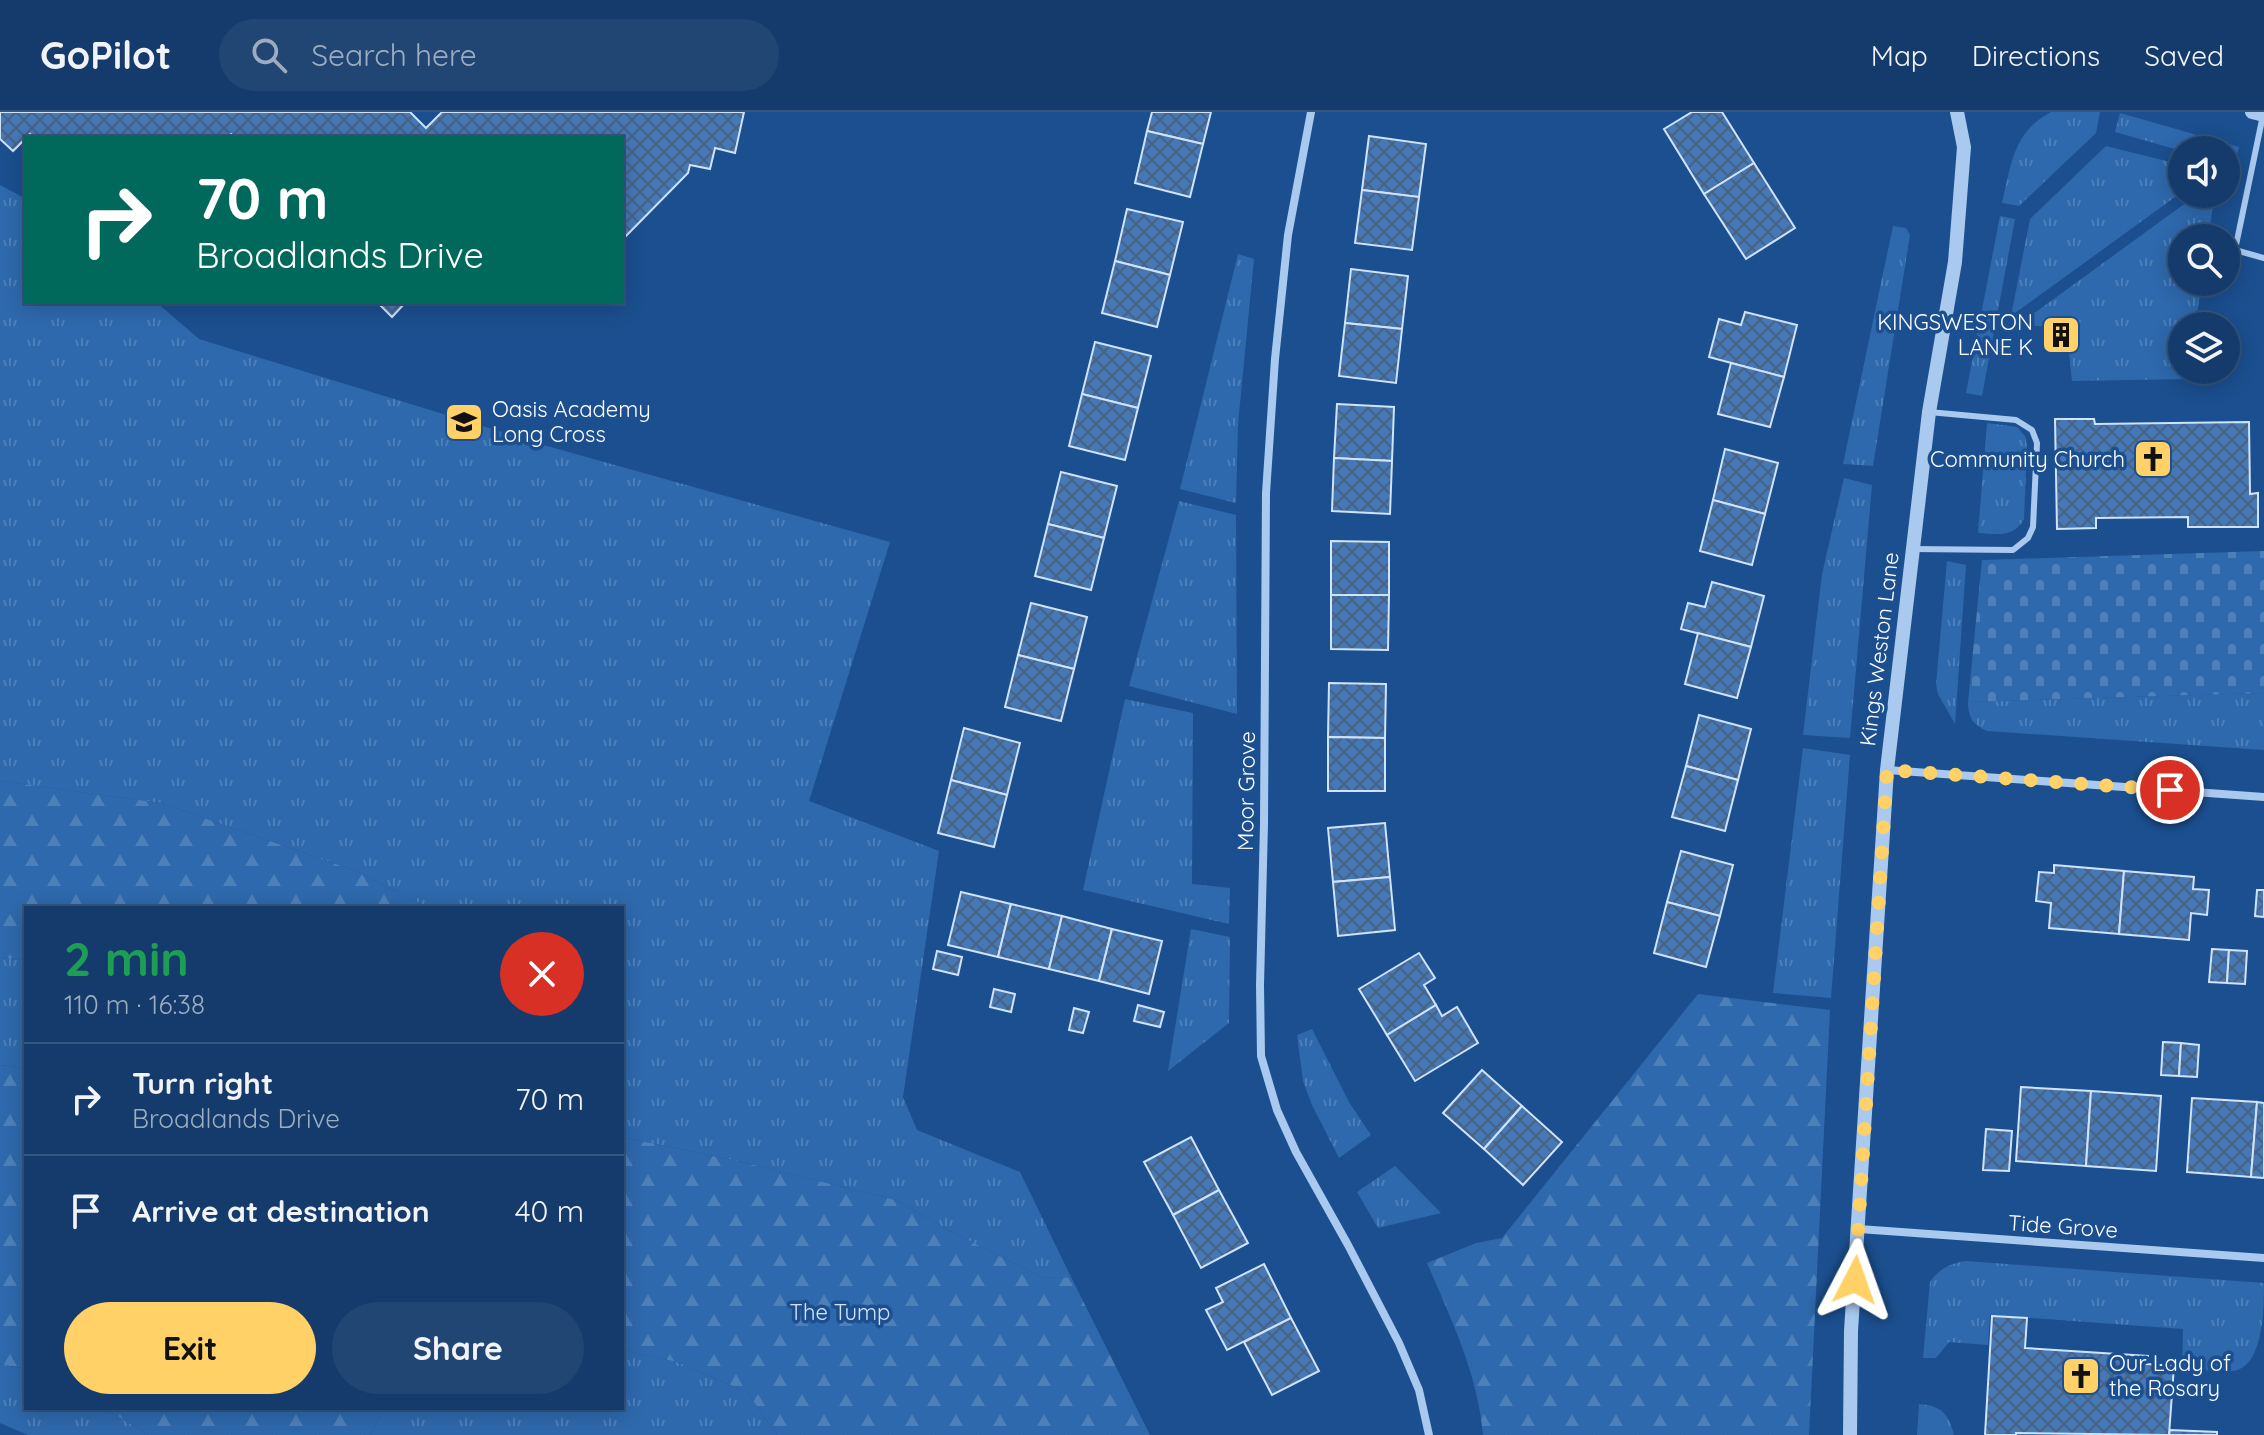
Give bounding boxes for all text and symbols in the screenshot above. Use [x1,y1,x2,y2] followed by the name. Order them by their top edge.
[219,19,779,91] search box
[40,31,171,79] text: GoPilot
[247,33,291,77] icon: search
[311,36,477,74] text: Search here
[1871,38,1928,73] text: Map
[1972,38,2100,73] text: Directions
[2144,38,2224,73] text: Saved
[2168,136,2240,384] map controls
[2168,136,2240,208] button: sound
[196,163,328,233] text: 70 m
[64,168,168,272] icon: right
[2168,224,2240,296] button: search
[196,232,484,277] text: Broadlands Drive
[1877,308,2033,361] place label: KINGSWESTON LANE K
[2168,312,2240,384] button: layers
[2040,314,2082,356] building icon: KINGSWESTON LANE K
[492,395,651,448] place label: Oasis Academy Long Cross
[443,401,485,443] school or university icon: Oasis Academy Long Cross
[2132,438,2174,480] church icon: Community Church
[1930,445,2125,473] place label: Community Church
[1853,550,1905,748] street label: Kings Weston Lane
[1231,731,1261,851] street label: Moor Grove
[2136,756,2204,824] pin
[2148,768,2192,812] icon: arrive
[64,928,189,988] text: 2 min
[500,932,584,1016] button: close
[64,988,205,1021] text: 110 m · 16:38
[132,1064,273,1102] text: Turn right
[64,1077,108,1121] icon: right
[515,1080,584,1118] text: 70 m
[132,1102,340,1135] text: Broadlands Drive
[64,1189,108,1233] icon: arrive
[132,1192,430,1230] text: Arrive at destination
[515,1192,584,1230] text: 40 m
[2007,1208,2119,1244] street label: Tide Grove
[1813,1238,1897,1322] position arrow
[790,1298,890,1326] park label: The Tump
[64,1302,316,1394] button: Exit
[332,1302,584,1394] button: Share
[2109,1349,2231,1402] place label: Our Lady of the Rosary
[2060,1355,2102,1397] church icon: Our Lady of the Rosary

